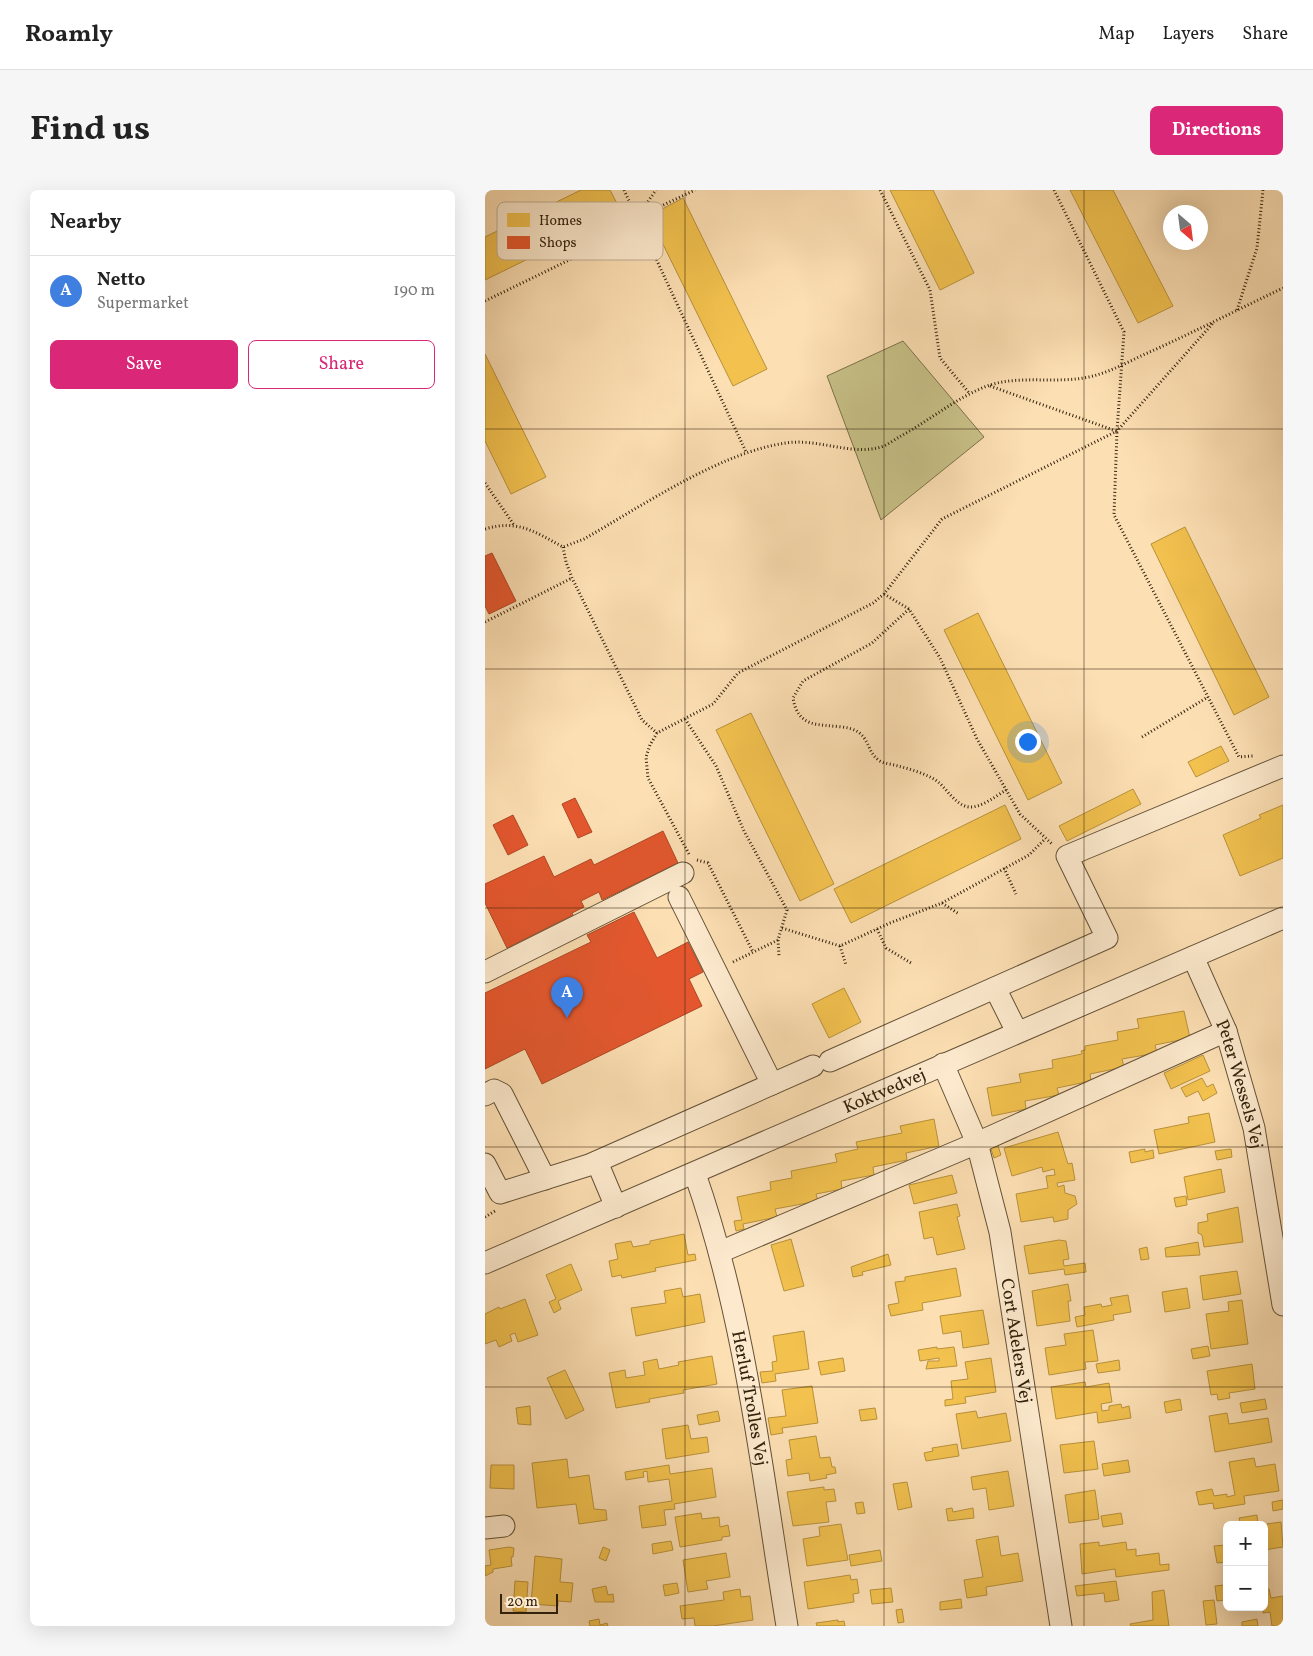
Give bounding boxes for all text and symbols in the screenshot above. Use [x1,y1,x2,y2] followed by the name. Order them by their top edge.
[25,18,113,52] text: Roamly
[1098,22,1134,47] text: Map
[1162,22,1214,47] text: Layers
[1242,22,1288,47] text: Share
[30,106,150,154] text: Find us
[1150,106,1283,155] button: Directions
[497,202,663,260] legend
[1163,205,1208,250] north arrow
[50,208,121,237] text: Nearby
[539,212,582,231] text: Homes
[539,234,577,253] text: Shops
[97,267,145,293] text: Netto
[60,280,72,302] text: A
[393,280,435,302] text: 190 m
[97,293,189,315] text: Supermarket
[50,340,238,389] button: Save
[248,340,435,389] button: Share
[1015,729,1041,755] your location
[551,977,583,1018] pin: A
[1208,1016,1268,1151] street label: Peter Wessels Vej
[840,1063,930,1121] street label: Koktvedvej
[993,1277,1037,1405] street label: Cort Adelers Vej
[724,1328,773,1468] street label: Herluf Trolles Vej
[1223,1521,1268,1611] map controls
[1223,1521,1268,1566] button: +
[1223,1566,1268,1611] button: −
[500,1591,557,1614] scale bar
[507,1593,538,1612] text: 20 m

